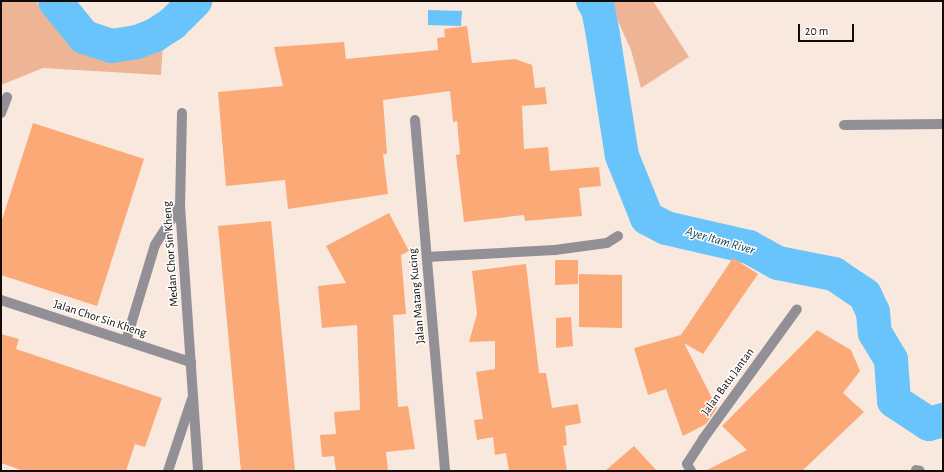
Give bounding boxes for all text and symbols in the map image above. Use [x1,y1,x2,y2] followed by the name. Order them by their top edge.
[800,16,856,42] scale bar
[805,25,828,37] text: 20 m
[160,201,182,307] street label: Medan Chor Sin Kheng
[684,225,756,259] water label: Ayer Itam River
[406,248,428,344] street label: Jalan Matang Kucing
[52,297,148,341] street label: Jalan Chor Sin Kheng
[699,345,757,419] street label: Jalan Batu Jantan

